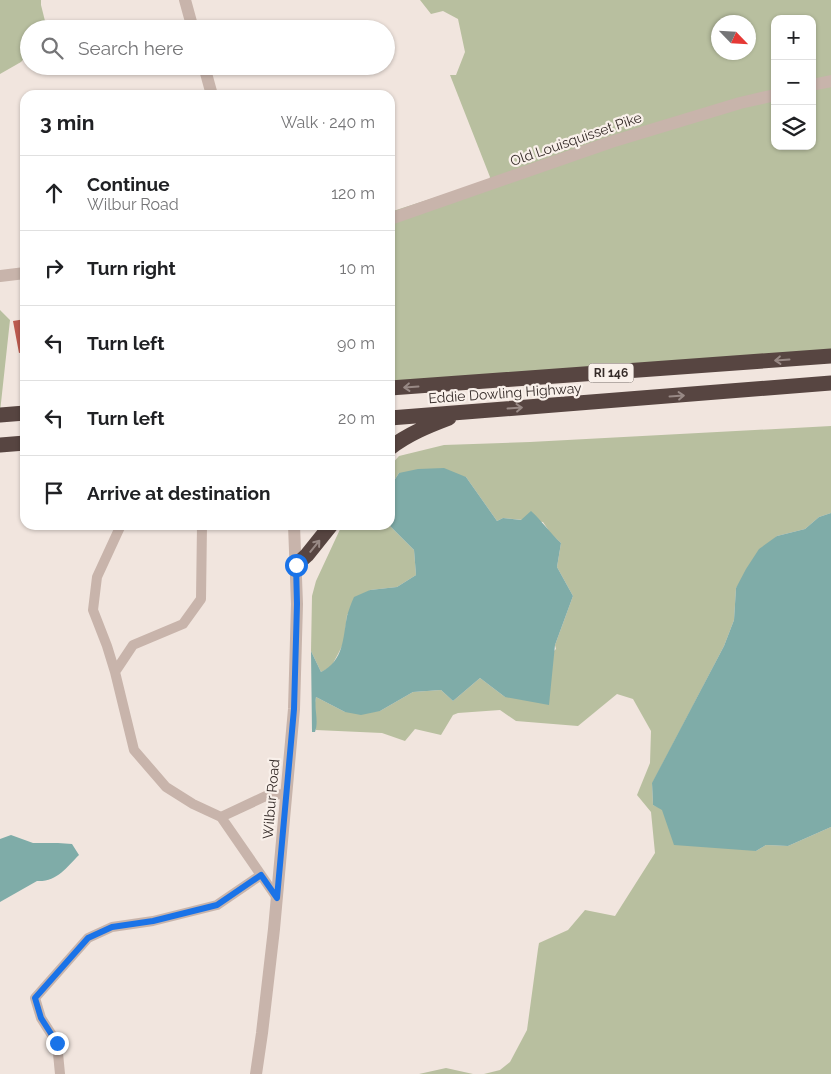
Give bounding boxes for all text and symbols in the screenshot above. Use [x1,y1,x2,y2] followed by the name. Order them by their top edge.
[711,15,756,60] north arrow
[771,15,816,150] map controls
[771,15,816,60] button: +
[20,20,395,75] search box
[38,34,66,62] icon: search
[78,37,184,59] text: Search here
[771,60,816,105] button: −
[771,105,816,150] button: layers
[508,109,644,169] street label: Old Louisquisset Pike
[40,110,94,135] text: 3 min
[281,113,375,132] text: Walk · 240 m
[87,173,170,195] text: Continue
[40,179,68,207] icon: ahead
[331,184,375,203] text: 120 m
[87,195,179,214] text: Wilbur Road
[40,254,68,282] icon: right
[87,257,176,279] text: Turn right
[340,259,375,278] text: 10 m
[40,329,68,357] icon: left
[87,332,164,354] text: Turn left
[337,334,375,353] text: 90 m
[775,355,791,365] one-way arrow
[588,363,634,382] road number: RI 146
[428,380,583,406] street label: Eddie Dowling Highway
[403,382,419,391] one-way arrow
[668,391,684,400] one-way arrow
[506,403,522,413] one-way arrow
[40,404,68,432] icon: left
[87,407,164,429] text: Turn left
[338,409,375,428] text: 20 m
[40,479,68,507] icon: arrive
[87,482,271,504] text: Arrive at destination
[309,540,320,553] one-way arrow
[285,554,308,577] route start
[260,758,282,840] street label: Wilbur Road
[46,1032,69,1055] route end

